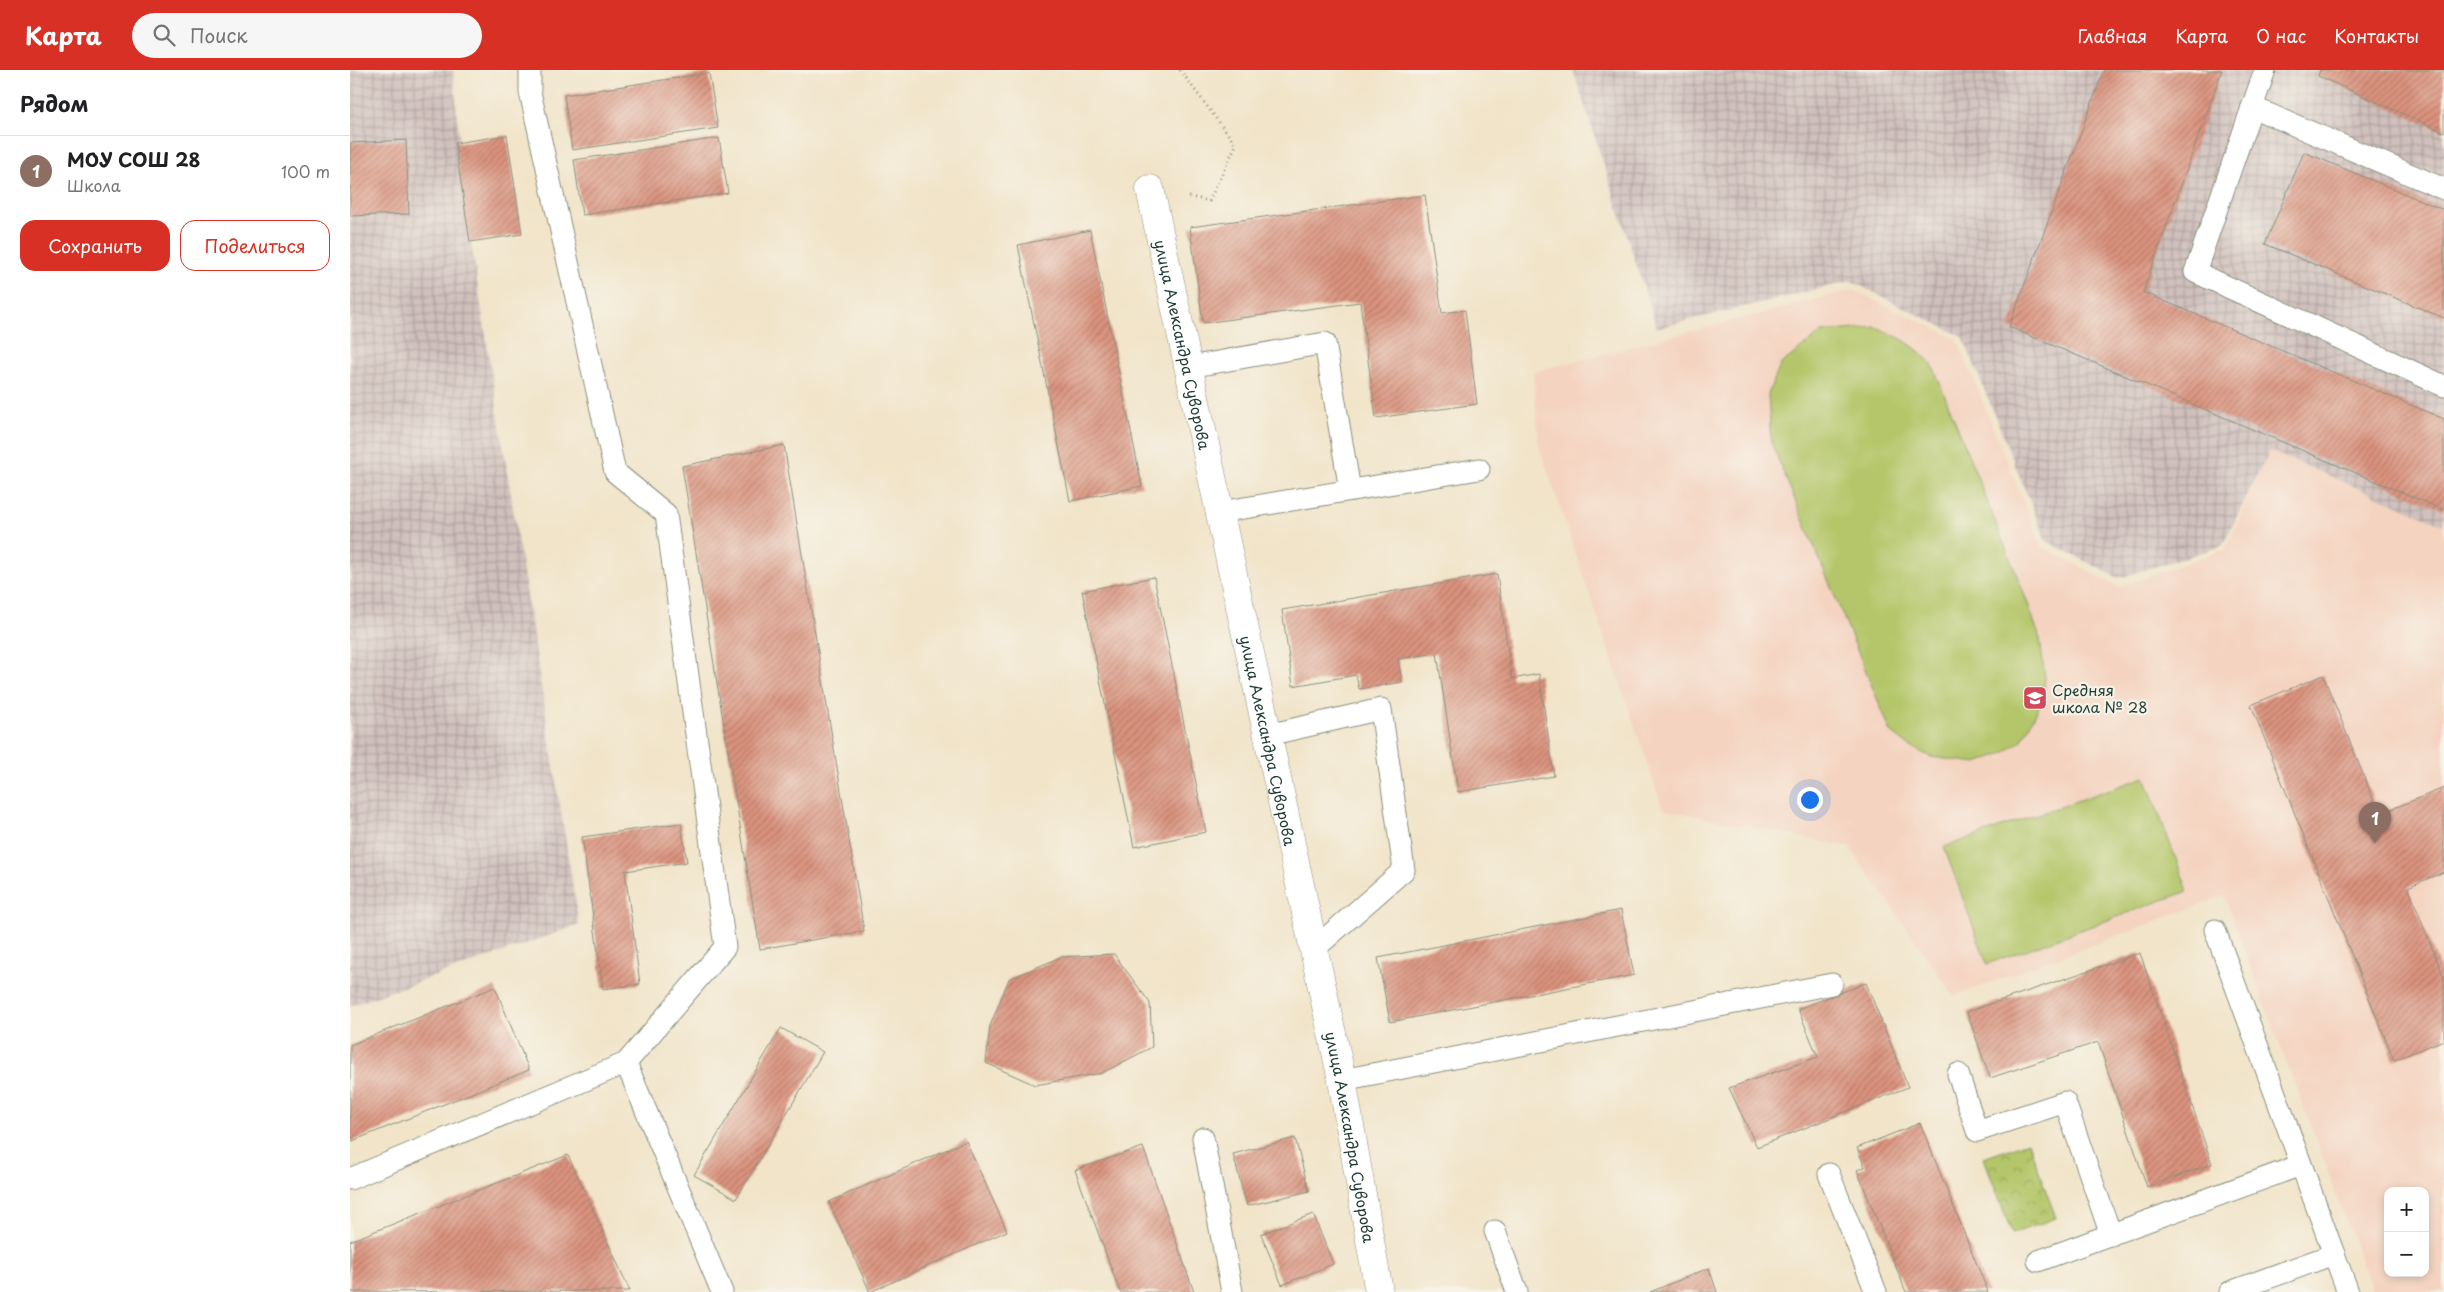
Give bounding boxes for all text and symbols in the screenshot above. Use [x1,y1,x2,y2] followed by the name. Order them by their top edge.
[132,13,482,58] search box
[25,17,102,53] text: Карта
[150,21,178,49] icon: search
[190,21,248,49] text: Поиск
[2078,22,2147,49] text: Главная
[2175,22,2228,49] text: Карта
[2256,22,2306,49] text: О нас
[2334,22,2419,49] text: Контакты
[20,87,88,119] text: Рядом
[67,145,200,173] text: МОУ СОШ 28
[32,159,40,183] text: 1
[281,159,330,183] text: 100 m
[67,173,121,197] text: Школа
[20,220,170,271] button: Сохранить
[180,220,330,271] button: Поделиться
[1150,237,1217,452] street label: улица Александра Суворова
[1235,633,1303,848] street label: улица Александра Суворова
[2052,678,2148,718] place label: Средняя школа № 28
[2022,685,2048,711] school or university icon: Средняя школа № 28
[1797,787,1823,813] your location
[2359,802,2391,843] pin: 1
[1320,1029,1382,1245] street label: улица Александра Суворова
[2384,1187,2429,1277] map controls
[2384,1187,2429,1232] button: +
[2384,1232,2429,1277] button: −

